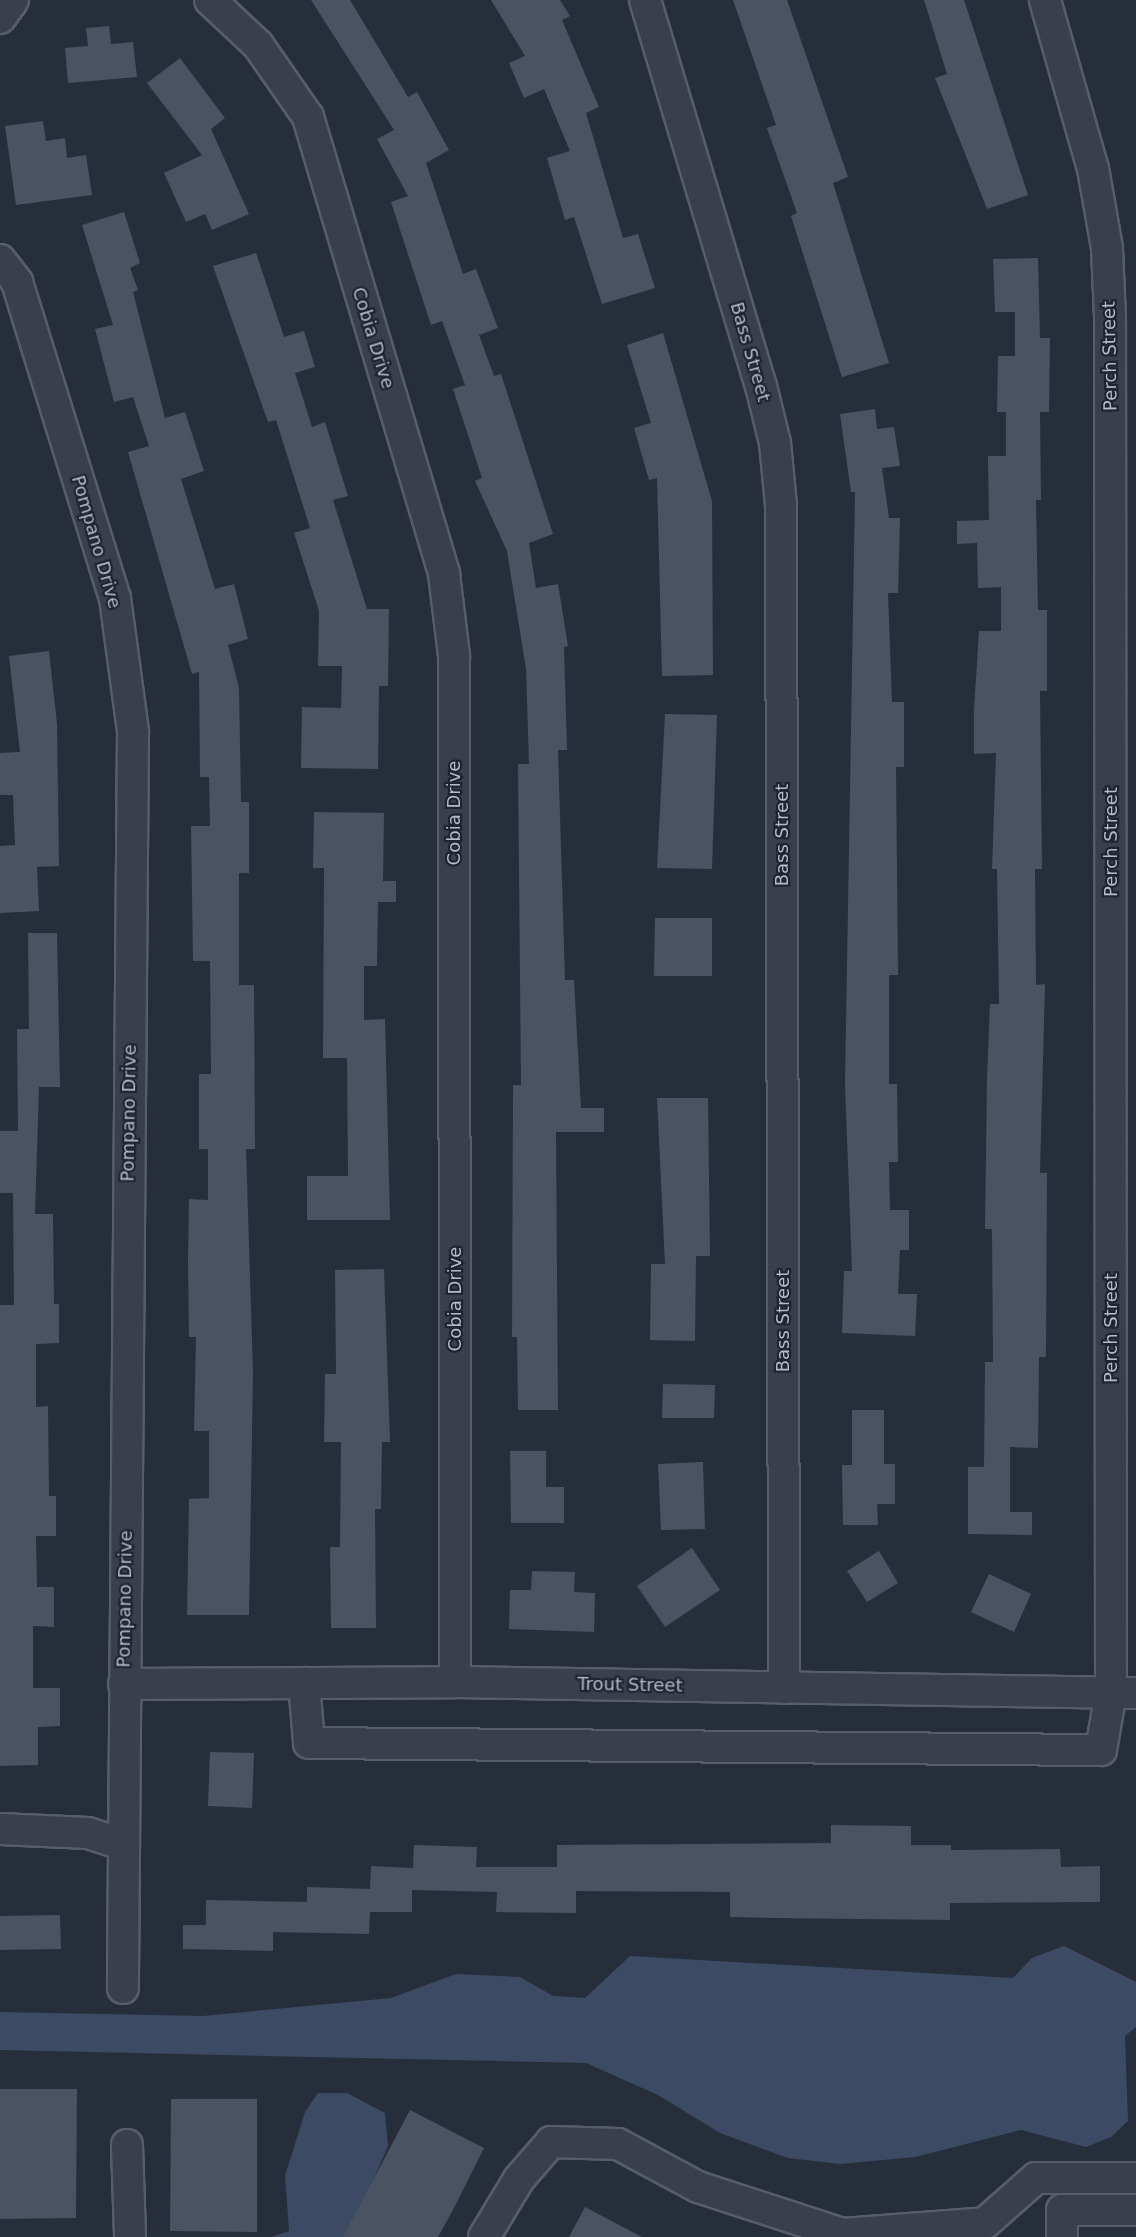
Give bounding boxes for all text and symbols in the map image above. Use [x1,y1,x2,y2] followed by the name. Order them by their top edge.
[347,285,399,391] street label: Cobia Drive
[725,300,775,404] street label: Bass Street
[1098,301,1122,411] street label: Perch Street
[67,473,125,611] street label: Pompano Drive
[443,761,465,865] street label: Cobia Drive
[771,784,793,886] street label: Bass Street
[1100,787,1122,897] street label: Perch Street
[117,1044,141,1182] street label: Pompano Drive
[444,1247,466,1351] street label: Cobia Drive
[772,1270,794,1372] street label: Bass Street
[1100,1273,1122,1383] street label: Perch Street
[113,1530,137,1668] street label: Pompano Drive
[577,1673,683,1697] street label: Trout Street

